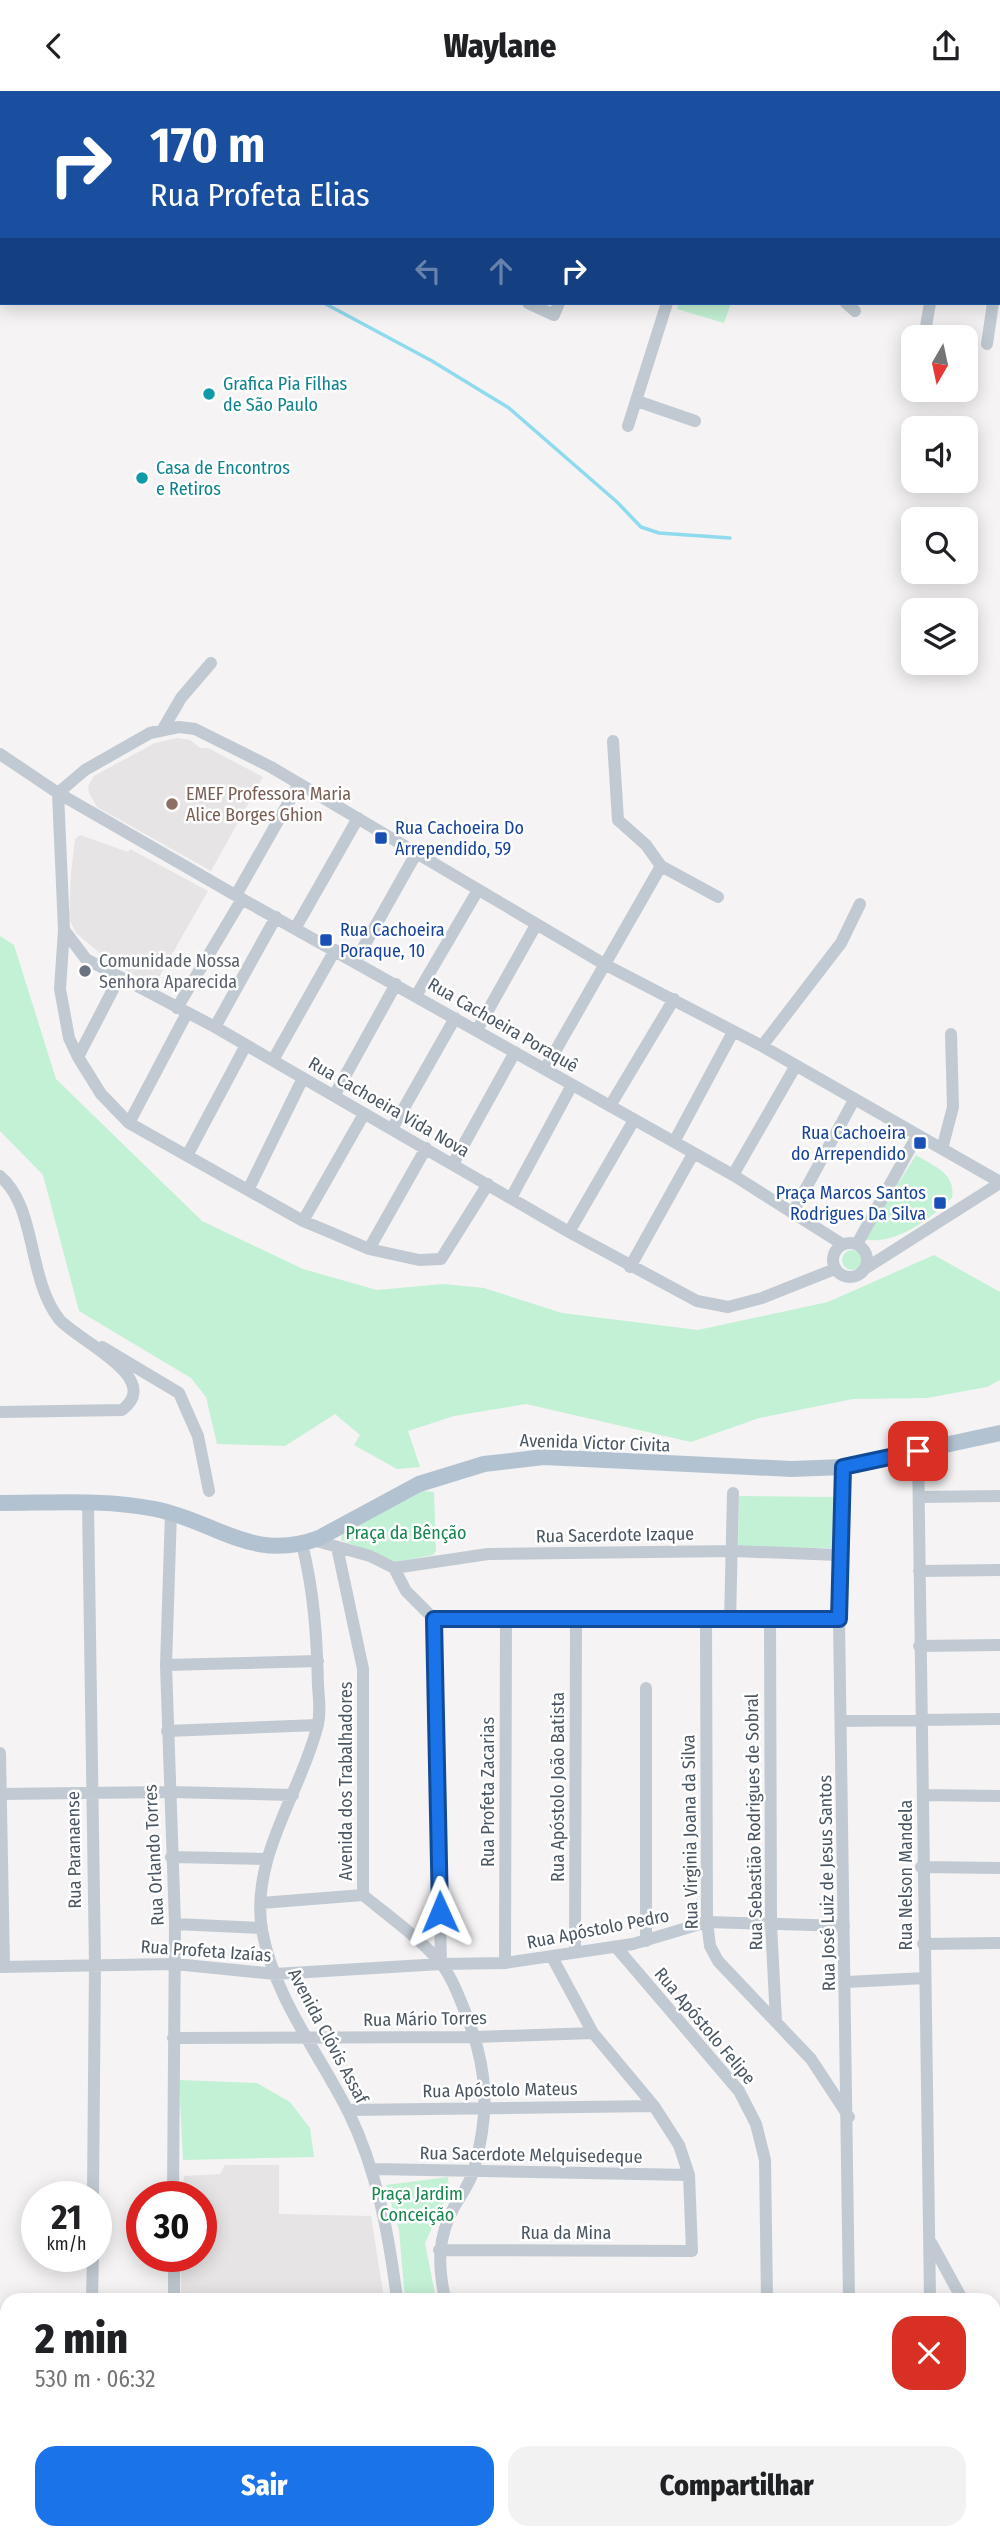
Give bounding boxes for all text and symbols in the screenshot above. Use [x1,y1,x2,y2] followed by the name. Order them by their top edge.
[35,27,73,65] icon: back
[444,27,556,65] text: Waylane
[927,27,965,65] icon: share
[150,116,266,175] text: 170 m
[35,119,126,210] icon: right
[150,176,370,214] text: Rua Profeta Elias
[409,252,447,290] icon: left
[482,252,520,290] icon: ahead
[555,252,593,290] icon: right
[901,325,978,403] north arrow
[901,325,978,675] map controls
[223,373,348,416] place label: Grafica Pia Filhas de São Paulo
[201,386,217,402] marker: Grafica Pia Filhas de São Paulo
[901,416,978,493] button: sound
[156,457,290,500] place label: Casa de Encontros e Retiros
[134,470,150,486] marker: Casa de Encontros e Retiros
[901,507,978,584] button: search
[901,598,978,675] button: layers
[186,783,351,826] place label: EMEF Professora Maria Alice Borges Ghion
[164,796,180,812] marker: EMEF Professora Maria Alice Borges Ghion
[395,817,524,860] place label: Rua Cachoeira Do Arrependido, 59
[373,830,389,846] marker: Rua Cachoeira Do Arrependido, 59
[340,919,445,962] place label: Rua Cachoeira Poraque, 10
[318,932,334,948] marker: Rua Cachoeira Poraque, 10
[99,950,240,993] place label: Comunidade Nossa Senhora Aparecida
[77,963,93,979] marker: Comunidade Nossa Senhora Aparecida
[424,973,582,1077] street label: Rua Cachoeira Poraquê
[305,1052,474,1162] street label: Rua Cachoeira Vida Nova
[791,1122,906,1165] place label: Rua Cachoeira do Arrependido
[912,1135,928,1151] marker: Rua Cachoeira do Arrependido
[776,1182,926,1225] place label: Praça Marcos Santos Rodrigues Da Silva
[932,1195,948,1211] marker: Praça Marcos Santos Rodrigues Da Silva
[888,1421,948,1481] pin
[519,1429,671,1457] street label: Avenida Victor Civita
[899,1432,937,1470] icon: arrive
[346,1522,466,1544] park label: Praça da Bênção
[536,1523,694,1547] street label: Rua Sacerdote Izaque
[335,1681,357,1880] street label: Avenida dos Trabalhadores
[547,1692,569,1882] street label: Rua Apóstolo João Batista
[741,1693,767,1951] street label: Rua Sebastião Rodrigues de Sobral
[477,1717,499,1867] street label: Rua Profeta Zacarias
[677,1734,703,1930] street label: Rua Virginia Joana da Silva
[814,1774,840,1991] street label: Rua José Luiz de Jesus Santos
[139,1783,169,1926] street label: Rua Orlando Torres
[62,1791,86,1909] street label: Rua Paranaense
[895,1799,917,1950] street label: Rua Nelson Mandela
[403,1875,477,1949] position arrow
[525,1904,671,1954] street label: Rua Apóstolo Pedro
[140,1935,272,1967] street label: Rua Profeta Izaías
[650,1963,760,2089] street label: Rua Apóstolo Felipe
[283,1965,373,2108] street label: Avenida Clóvis Assaf
[363,2007,487,2031] street label: Rua Mário Torres
[422,2078,578,2102] street label: Rua Apóstolo Mateus
[419,2142,643,2168] street label: Rua Sacerdote Melquisedeque
[126,2181,217,2272] speed limit sign: 30
[371,2183,463,2226] park label: Praça Jardim Conceição
[51,2196,82,2238] text: 21
[521,2222,611,2244] street label: Rua da Mina
[46,2233,87,2255] text: km/h
[35,2314,128,2364] text: 2 min
[892,2316,966,2390] button: close
[35,2365,155,2393] text: 530 m · 06:32
[35,2446,494,2526] button: Sair
[508,2446,966,2526] button: Compartilhar

